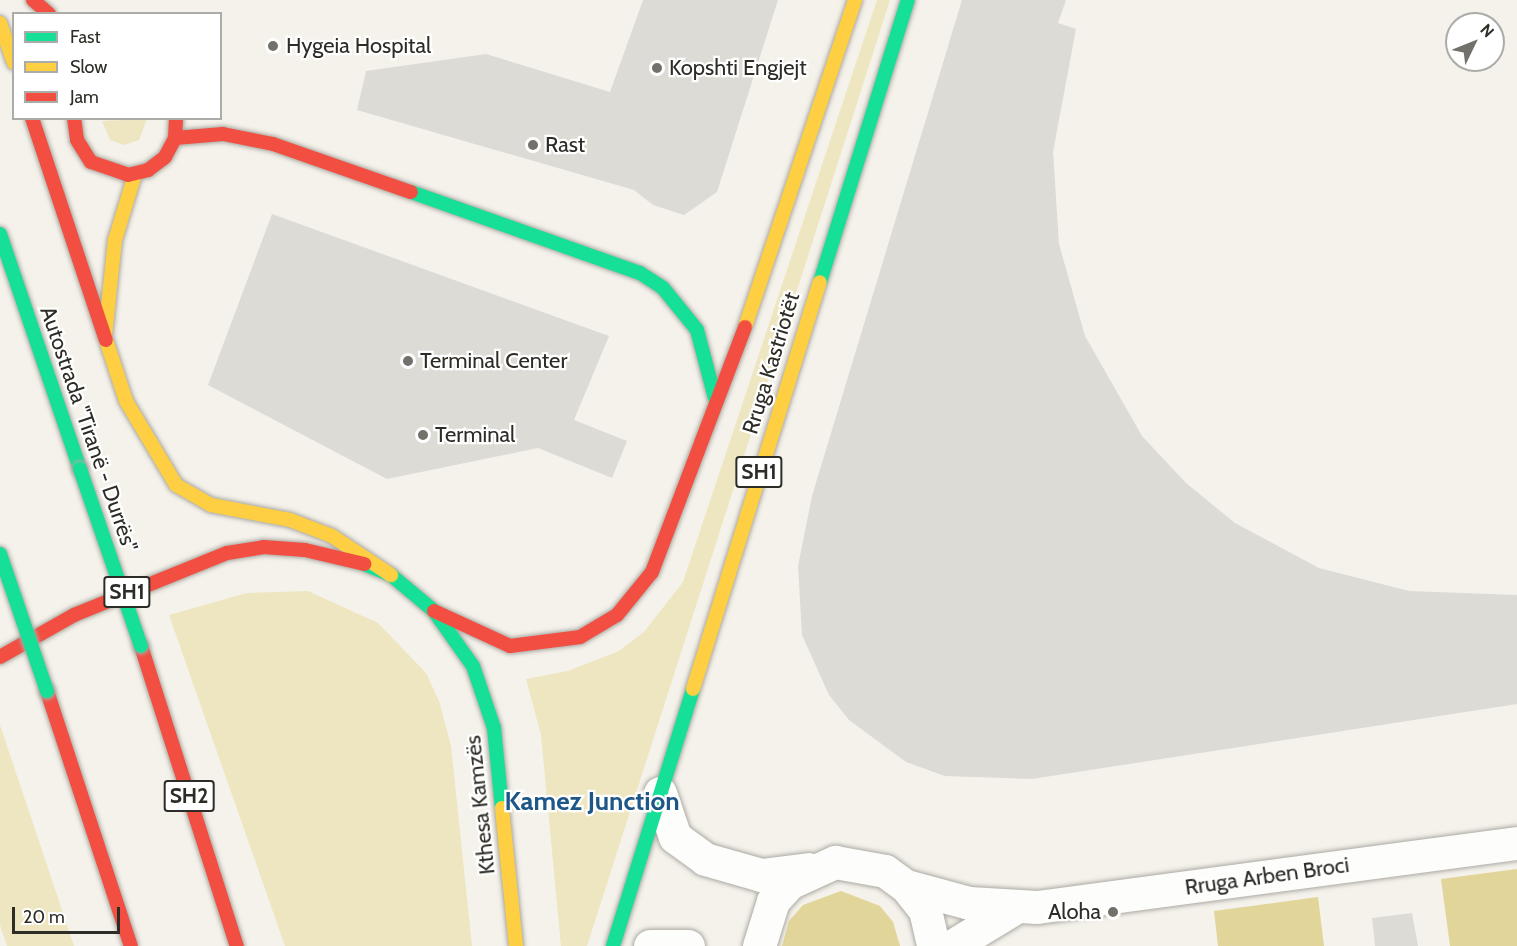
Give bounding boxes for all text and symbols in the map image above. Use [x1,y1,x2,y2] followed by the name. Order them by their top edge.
[12,12,222,120] legend
[1445,12,1505,72] north arrow
[1476,20,1498,41] text: N
[70,26,101,48] text: Fast
[286,33,431,59] place label: Hygeia Hospital
[264,37,282,55] marker: Hygeia Hospital
[669,55,807,81] place label: Kopshti Engjejt
[70,56,107,78] text: Slow
[650,61,664,75] marker: Kopshti Engjejt
[70,86,99,108] text: Jam
[545,132,585,158] place label: Rast
[526,138,540,152] marker: Rast
[737,289,805,437] street label: Rruga Kastriotët
[35,303,143,555] street label: Autostrada "Tiranë - Durrës"
[420,348,567,374] place label: Terminal Center
[401,354,415,368] marker: Terminal Center
[435,422,515,448] place label: Terminal
[416,428,430,442] marker: Terminal
[735,454,783,490] road number: SH1
[103,574,151,610] road number: SH1
[460,734,500,876] street label: Kthesa Kamzës
[164,778,214,814] road number: SH2
[504,786,680,818] district label: Kamez Junction
[1183,851,1351,901] street label: Rruga Arben Broci
[15,895,123,933] scale bar
[1048,899,1101,925] place label: Aloha
[1106,905,1120,919] marker: Aloha
[23,906,65,928] text: 20 m

